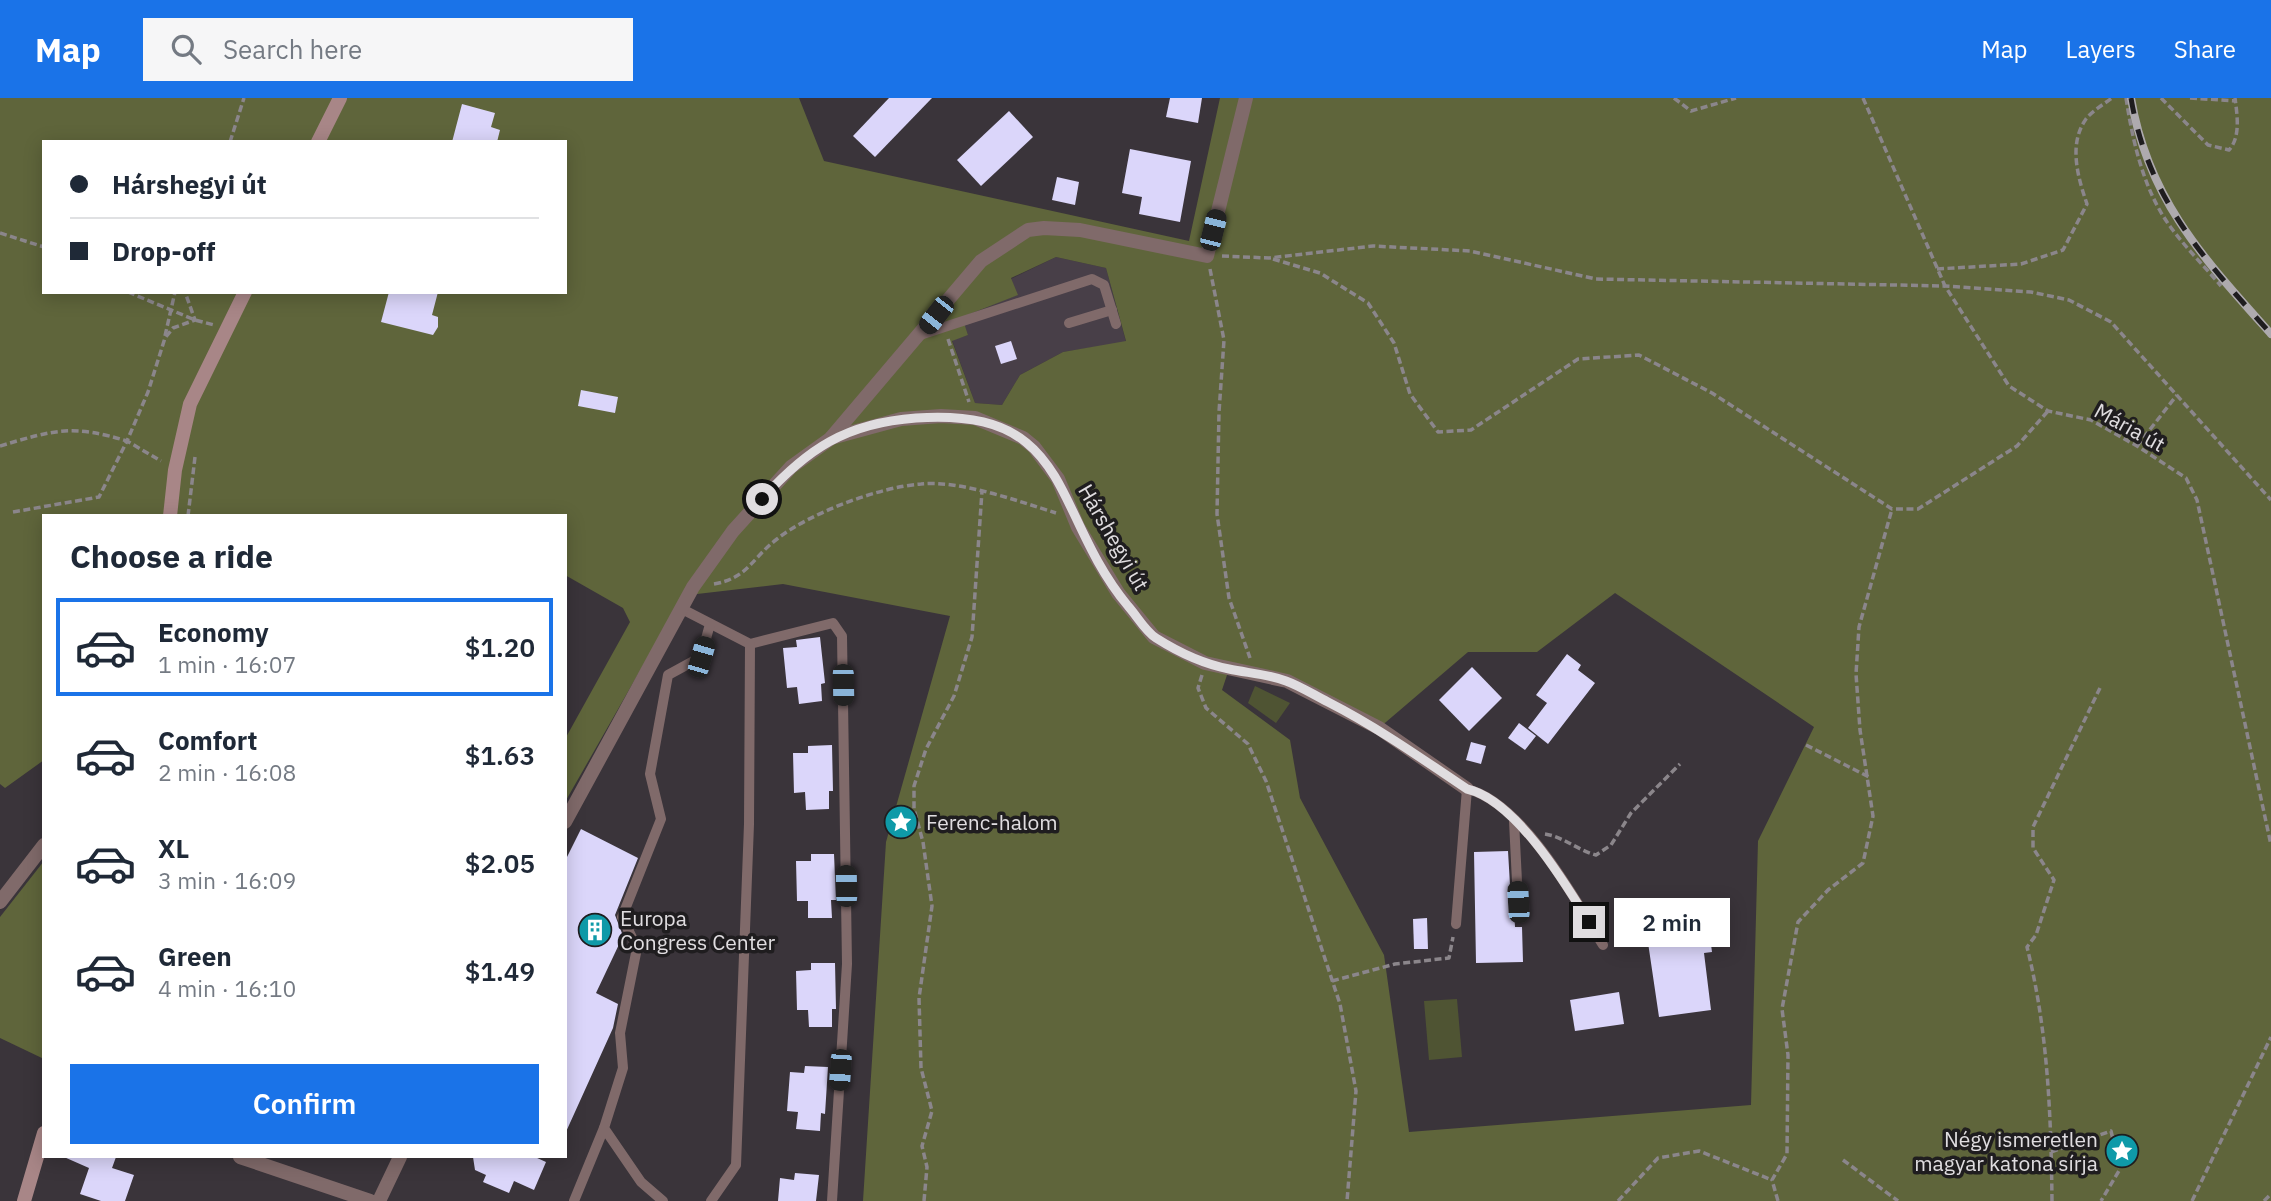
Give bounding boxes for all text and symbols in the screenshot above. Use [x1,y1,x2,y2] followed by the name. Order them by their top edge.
[143,18,633,81] search box
[35,28,101,71] text: Map
[167,30,205,68] icon: search
[223,32,362,66] text: Search here
[1981,33,2028,65] text: Map
[2066,33,2136,65] text: Layers
[2174,33,2236,65] text: Share
[112,167,267,201] text: Hárshegyi út
[1198,207,1229,253] car
[112,234,215,268] text: Drop-off
[915,292,958,338] car
[2090,396,2170,458] street label: Mária út
[1072,479,1156,595] street label: Hárshegyi út
[746,483,778,515] route start
[70,535,273,577] text: Choose a ride
[158,615,269,649] text: Economy
[74,616,137,679] icon: car
[465,630,535,664] text: $1.20
[686,634,717,680] car
[158,649,296,679] text: 1 min · 16:07
[833,664,854,706] car
[158,723,257,757] text: Comfort
[74,724,137,787] icon: car
[465,738,535,772] text: $1.63
[158,757,296,787] text: 2 min · 16:08
[882,803,920,841] place icon: Ferenc-halom
[926,808,1058,836] place label: Ferenc-halom
[158,831,189,865] text: XL
[74,832,137,895] icon: car
[465,846,535,880] text: $2.05
[158,865,296,895] text: 3 min · 16:09
[836,865,857,907] car
[1507,880,1530,924] car
[1614,898,1729,946] callout: 2 min
[620,904,776,956] place label: Europa Congress Center
[1573,906,1605,938] route end
[1642,907,1702,937] text: 2 min
[576,911,614,949] building icon: Europa Congress Center
[158,939,232,973] text: Green
[74,940,137,1003] icon: car
[465,954,535,988] text: $1.49
[158,973,296,1003] text: 4 min · 16:10
[829,1048,852,1092] car
[70,1064,539,1144] button: Confirm
[1914,1125,2098,1177] place label: Négy ismeretlen magyar katona sírja
[2103,1132,2141,1170] place icon: Négy ismeretlen magyar katona sírja

